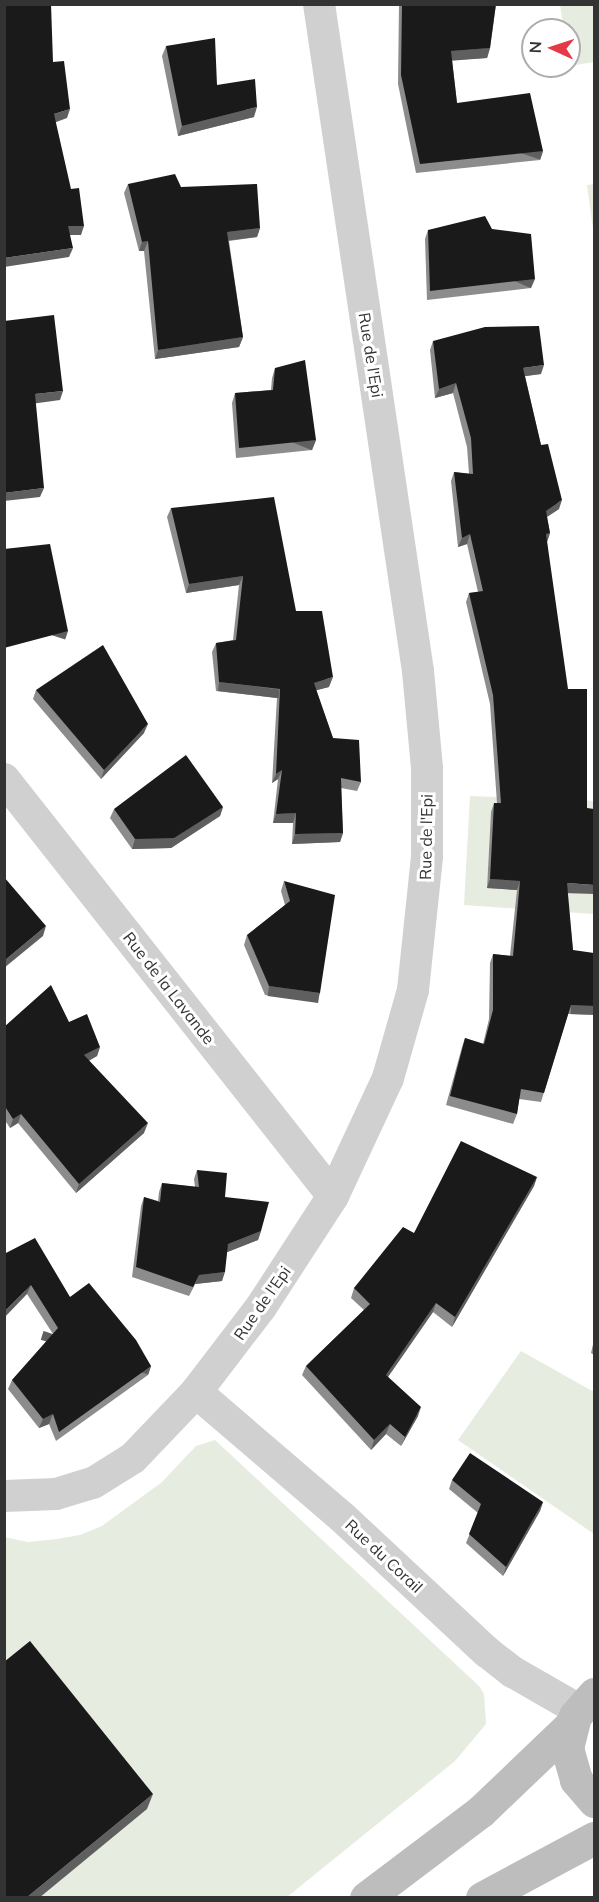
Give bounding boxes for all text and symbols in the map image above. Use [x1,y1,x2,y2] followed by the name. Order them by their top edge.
[521,18,581,78] north arrow
[525,41,545,54] text: N
[355,311,387,399] street label: Rue de l'Epi
[416,794,436,880] street label: Rue de l'Epi
[119,928,219,1048] street label: Rue de la Lavande
[230,1262,294,1344] street label: Rue de l'Epi
[341,1515,427,1597] street label: Rue du Corail

